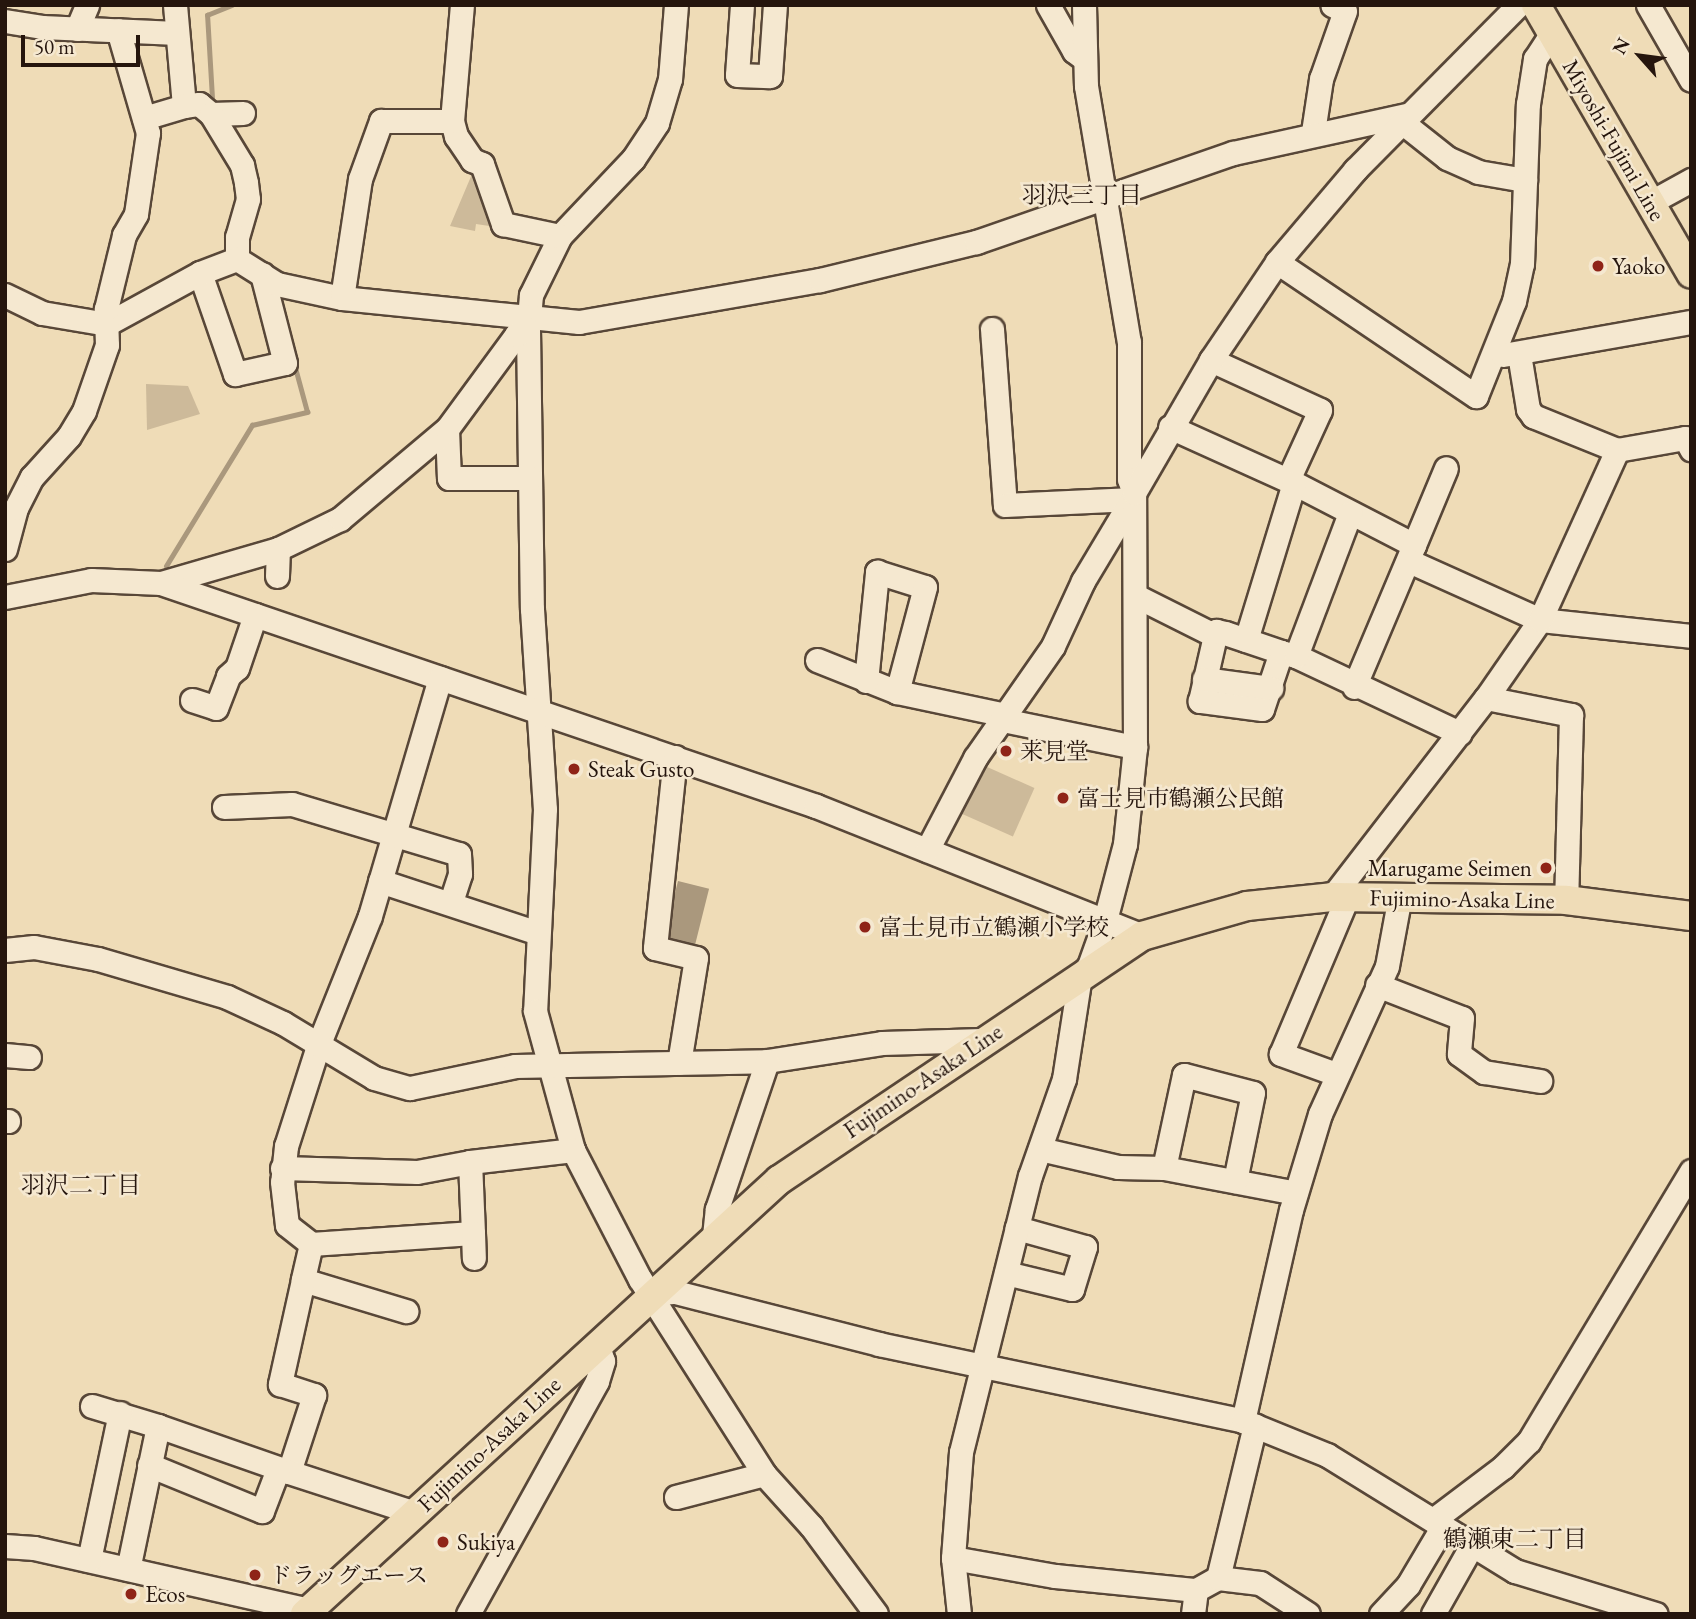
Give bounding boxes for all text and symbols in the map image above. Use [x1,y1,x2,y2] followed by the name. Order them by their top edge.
[24,21,144,65] scale bar
[1605,21,1675,91] north arrow
[34,33,75,60] text: 50 m
[1606,33,1636,59] text: N
[1557,55,1671,225] street label: Miyoshi-Fujimi Line
[1022,181,1142,209] district label: 羽沢三丁目
[1612,252,1665,280] place label: Yaoko
[1590,258,1606,274] marker: Yaoko
[1020,737,1089,765] place label: 来見堂
[998,743,1014,759] marker: 来見堂
[588,755,694,783] place label: Steak Gusto
[566,761,582,777] marker: Steak Gusto
[1077,784,1284,812] place label: 富士見市鶴瀬公民館
[1055,790,1071,806] marker: 富士見市鶴瀬公民館
[1368,854,1532,882] place label: Marugame Seimen
[1538,860,1554,876] marker: Marugame Seimen
[1369,884,1555,914] street label: Fujimino-Asaka Line
[879,913,1109,941] place label: 富士見市立鶴瀬小学校
[857,919,873,935] marker: 富士見市立鶴瀬小学校
[838,1018,1008,1144] street label: Fujimino-Asaka Line
[21,1171,141,1199] district label: 羽沢二丁目
[412,1371,566,1517] street label: Fujimino-Asaka Line
[1443,1525,1587,1553] district label: 鶴瀬東二丁目
[457,1528,515,1556] place label: Sukiya
[435,1534,451,1550] marker: Sukiya
[269,1561,430,1589] place label: ドラッグエース
[247,1567,263,1583] marker: ドラッグエース
[145,1580,185,1608] place label: Ecos
[123,1586,139,1602] marker: Ecos

